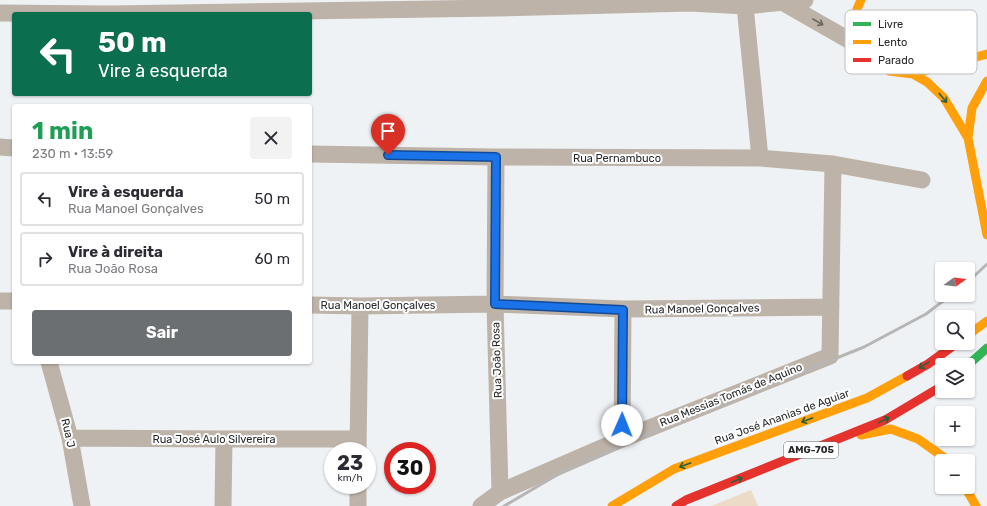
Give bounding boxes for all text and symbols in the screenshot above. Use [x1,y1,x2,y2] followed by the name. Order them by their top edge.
[845,10,977,74] legend
[878,18,903,31] text: Livre
[812,19,824,27] one-way arrow
[98,26,167,59] text: 50 m
[32,28,84,80] icon: left
[878,36,907,49] text: Lento
[878,54,914,67] text: Parado
[98,60,228,82] text: Vire à esquerda
[938,93,947,103] one-way arrow
[371,114,405,155] pin
[32,117,93,145] text: 1 min
[250,117,292,159] button: close
[377,120,399,142] icon: arrive
[32,146,113,161] text: 230 m · 13:59
[573,152,661,165] street label: Rua Pernambuco
[68,183,184,201] text: Vire à esquerda
[34,188,56,210] icon: left
[255,190,290,208] text: 50 m
[68,201,204,216] text: Rua Manoel Gonçalves
[68,243,163,261] text: Vire à direita
[34,248,56,270] icon: right
[254,250,290,268] text: 60 m
[68,261,158,276] text: Rua João Rosa
[935,262,975,302] north arrow
[935,262,975,494] map controls
[321,299,436,312] street label: Rua Manoel Gonçalves
[644,301,760,317] street label: Rua Manoel Gonçalves
[32,310,292,356] button: Sair
[935,310,975,350] button: search
[489,322,505,398] street label: Rua João Rosa
[935,358,975,398] button: layers
[658,360,804,430] street label: Rua Messias Tomás de Aquino
[919,361,930,369] one-way arrow
[713,386,852,447] street label: Rua José Ananias de Aguiar
[601,404,643,446] position arrow
[935,406,975,446] button: +
[877,416,889,423] one-way arrow
[58,417,78,449] street label: Rua J
[801,417,814,424] one-way arrow
[153,433,275,446] street label: Rua José Aulo Silvereira
[384,442,436,494] speed limit sign: 30
[784,442,838,458] road number: AMG-705
[337,451,363,475] text: 23
[935,454,975,494] button: −
[679,462,692,469] one-way arrow
[338,472,362,484] text: km/h
[731,475,743,483] one-way arrow

